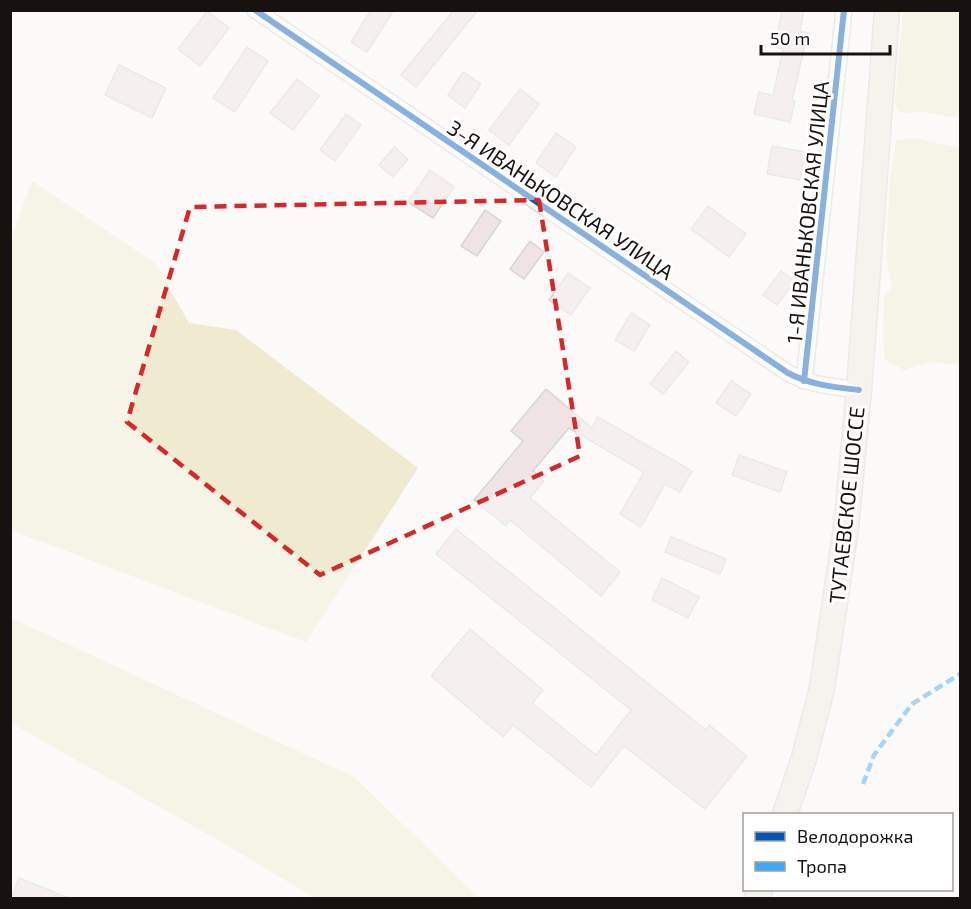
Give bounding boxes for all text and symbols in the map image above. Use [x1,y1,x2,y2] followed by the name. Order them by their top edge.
[761,18,890,56] scale bar
[770,27,810,49] text: 50 m
[781,80,833,344] street label: 1-Я ИВАНЬКОВСКАЯ УЛИЦА
[443,114,679,284] street label: 3-Я ИВАНЬКОВСКАЯ УЛИЦА
[823,405,869,605] street label: ТУТАЕВСКОЕ ШОССЕ
[743,813,953,891] legend
[797,825,913,847] text: Велодорожка
[797,855,847,877] text: Тропа

